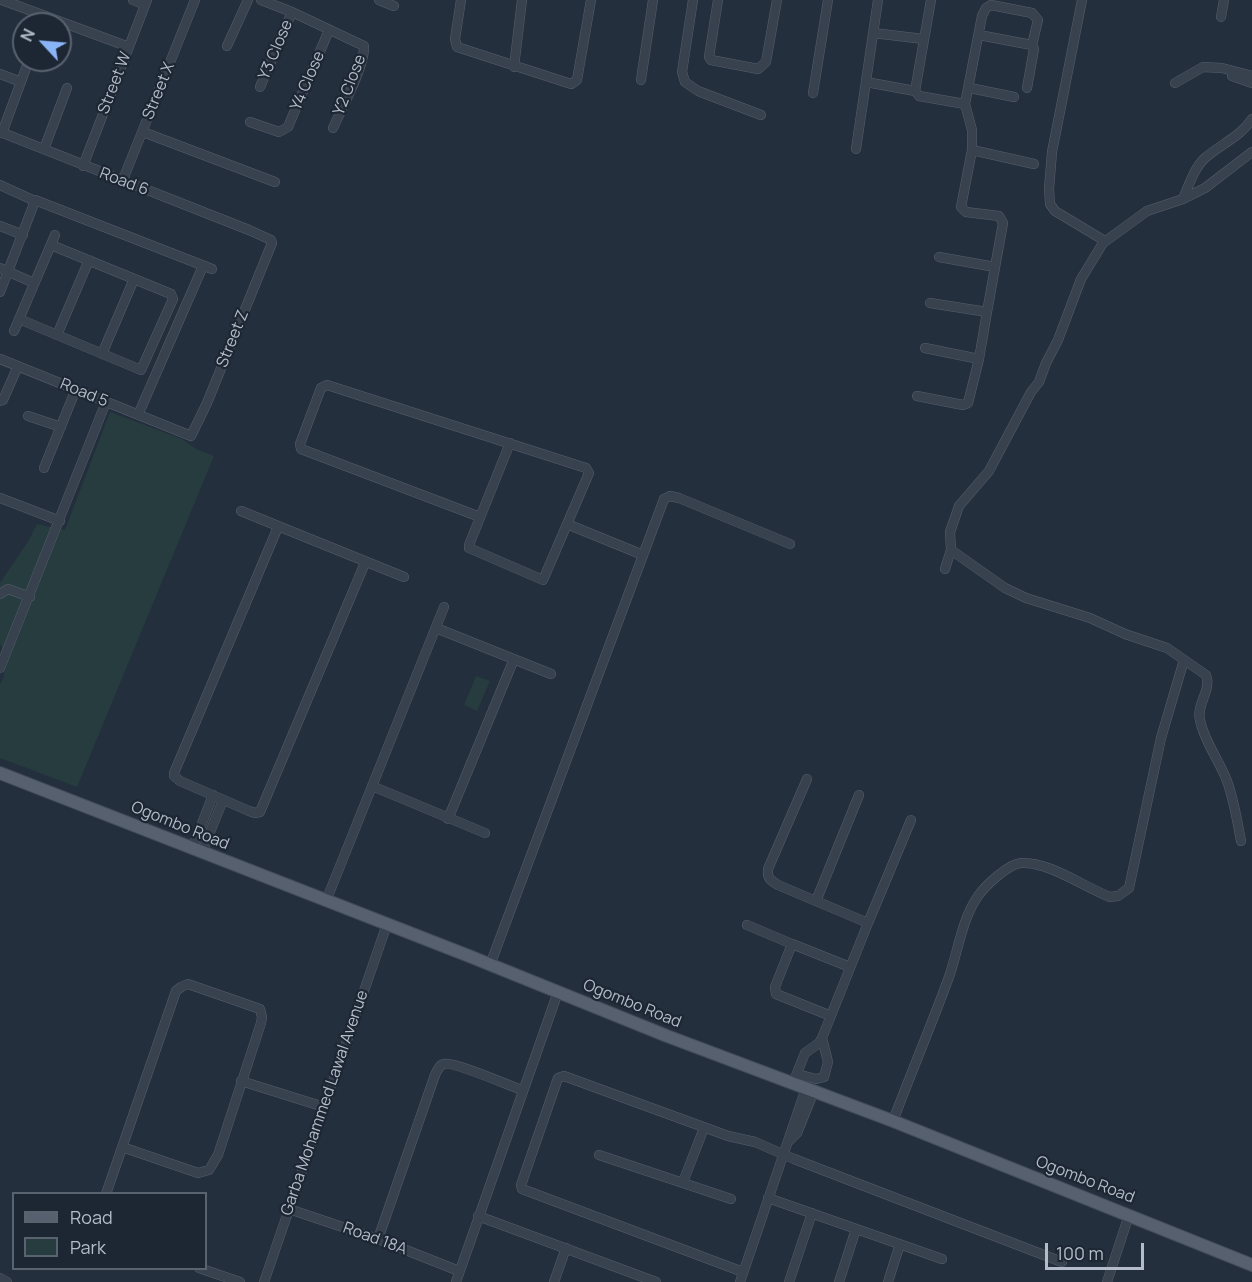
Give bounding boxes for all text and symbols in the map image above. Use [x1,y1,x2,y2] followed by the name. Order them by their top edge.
[12,12,72,72] north arrow
[255,17,297,83] street label: Y3 Close
[15,25,40,45] text: N
[287,48,329,114] street label: Y4 Close
[94,49,136,117] street label: Street W
[330,52,370,118] street label: Y2 Close
[139,60,179,122] street label: Street X
[97,164,151,200] street label: Road 6
[213,308,253,370] street label: Street Z
[57,375,111,411] street label: Road 5
[128,798,232,854] street label: Ogombo Road
[580,976,684,1032] street label: Ogombo Road
[277,988,373,1218] street label: Garba Mohammed Lawal Avenue
[1033,1152,1137,1208] street label: Ogombo Road
[12,1192,207,1270] legend
[70,1205,113,1229] text: Road
[340,1219,410,1259] street label: Road 18A
[1048,1231,1147,1269] scale bar
[70,1235,106,1259] text: Park
[1056,1241,1104,1265] text: 100 m

